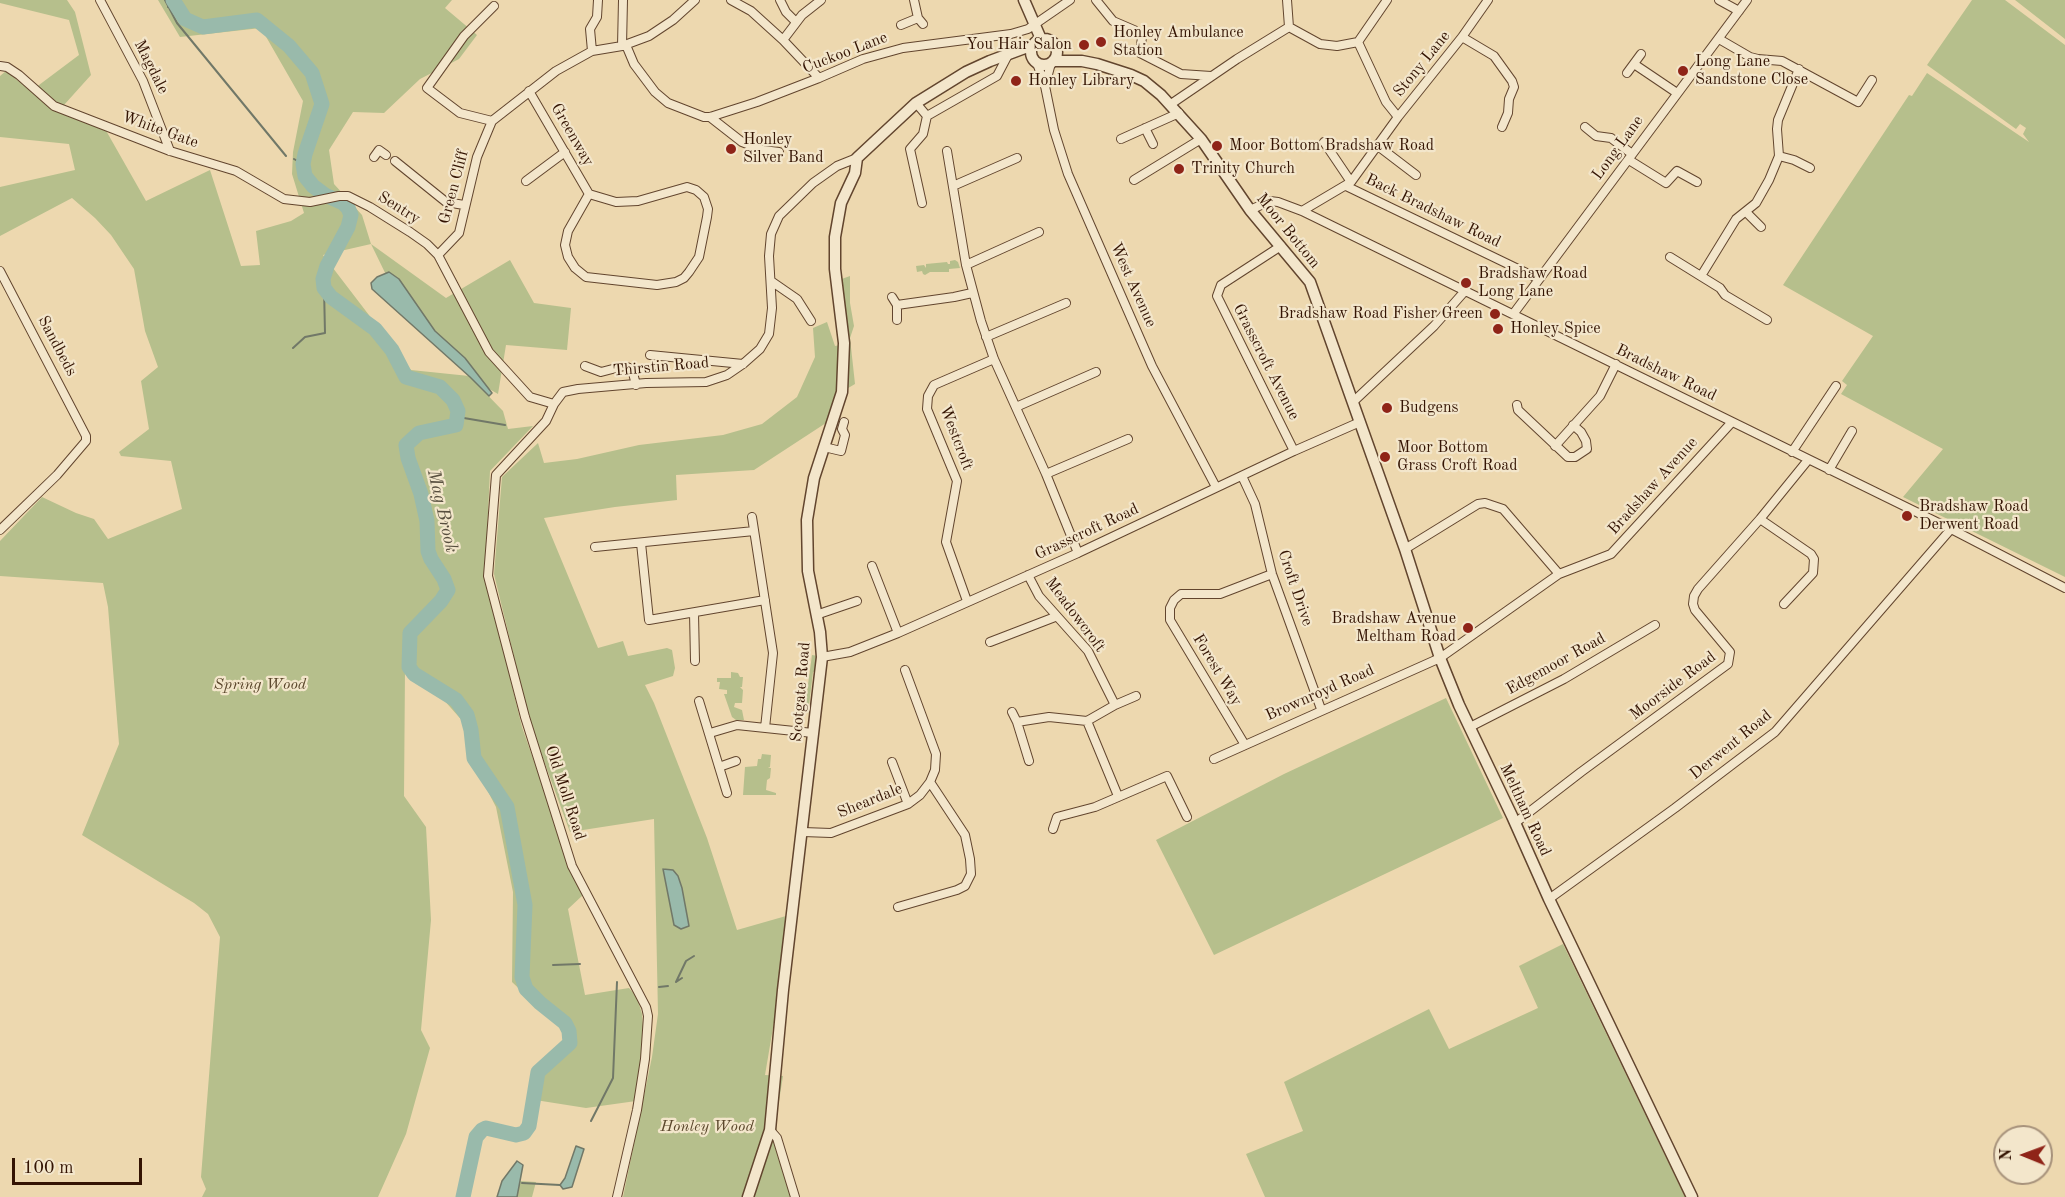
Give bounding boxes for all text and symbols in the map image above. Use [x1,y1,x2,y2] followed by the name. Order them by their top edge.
[1113,23,1244,61] place label: Honley Ambulance Station
[1389,27,1455,101] street label: Stony Lane
[800,28,890,78] street label: Cuckoo Lane
[966,35,1072,55] place label: You Hair Salon
[1094,35,1108,49] marker: Honley Ambulance Station
[129,37,173,97] street label: Magdale
[1077,38,1091,52] marker: You Hair Salon
[1695,52,1808,90] place label: Long Lane Sandstone Close
[1676,64,1690,78] marker: Long Lane Sandstone Close
[1028,71,1135,91] place label: Honley Library
[1009,74,1023,88] marker: Honley Library
[546,100,598,170] street label: Greenway
[119,107,201,153] street label: White Gate
[1588,112,1648,184] street label: Long Lane
[743,130,824,168] place label: Honley Silver Band
[1229,136,1434,156] place label: Moor Bottom Bradshaw Road
[1210,139,1224,153] marker: Moor Bottom Bradshaw Road
[724,142,738,156] marker: Honley Silver Band
[435,148,473,226] street label: Green Cliff
[1191,159,1295,179] place label: Trinity Church
[1172,162,1186,176] marker: Trinity Church
[1362,170,1504,252] street label: Back Bradshaw Road
[374,188,424,228] street label: Sentry
[1252,190,1324,272] street label: Moor Bottom
[1106,240,1160,330] street label: West Avenue
[1478,264,1588,302] place label: Bradshaw Road Long Lane
[1459,276,1473,290] marker: Bradshaw Road Long Lane
[1228,301,1304,423] street label: Grasscroft Avenue
[1278,304,1483,324] place label: Bradshaw Road Fisher Green
[1488,307,1502,321] marker: Bradshaw Road Fisher Green
[33,313,81,379] street label: Sandbeds
[1510,319,1601,339] place label: Honley Spice
[1491,322,1505,336] marker: Honley Spice
[1613,340,1719,406] street label: Bradshaw Road
[612,353,710,381] street label: Thirstin Road
[1399,398,1459,418] place label: Budgens
[1380,401,1394,415] marker: Budgens
[935,403,977,473] street label: Westcroft
[1604,433,1702,539] street label: Bradshaw Avenue
[1397,438,1518,476] place label: Moor Bottom Grass Croft Road
[1378,450,1392,464] marker: Moor Bottom Grass Croft Road
[422,467,462,555] water label: Mag Brook
[1919,497,2029,535] place label: Bradshaw Road Derwent Road
[1032,500,1142,564] street label: Grasscroft Road
[1900,509,1914,523] marker: Bradshaw Road Derwent Road
[1273,548,1317,628] street label: Croft Drive
[1041,574,1109,656] street label: Meadowcroft
[1331,609,1456,647] place label: Bradshaw Avenue Meltham Road
[1461,621,1475,635] marker: Bradshaw Avenue Meltham Road
[1503,629,1609,699] street label: Edgemoor Road
[1188,631,1246,709] street label: Forest Way
[787,641,815,743] street label: Scotgate Road
[1626,647,1720,725] street label: Moorside Road
[1263,660,1377,726] street label: Brownroyd Road
[214,675,306,695] park label: Spring Wood
[1686,706,1776,784] street label: Derwent Road
[541,743,589,843] street label: Old Moll Road
[1495,761,1555,859] street label: Meltham Road
[835,779,905,823] street label: Sheardale
[660,1117,754,1137] park label: Honley Wood
[1993,1125,2053,1185] north arrow
[15,1146,146,1184] scale bar
[1999,1148,2015,1161] text: N
[23,1159,74,1177] text: 100 m

